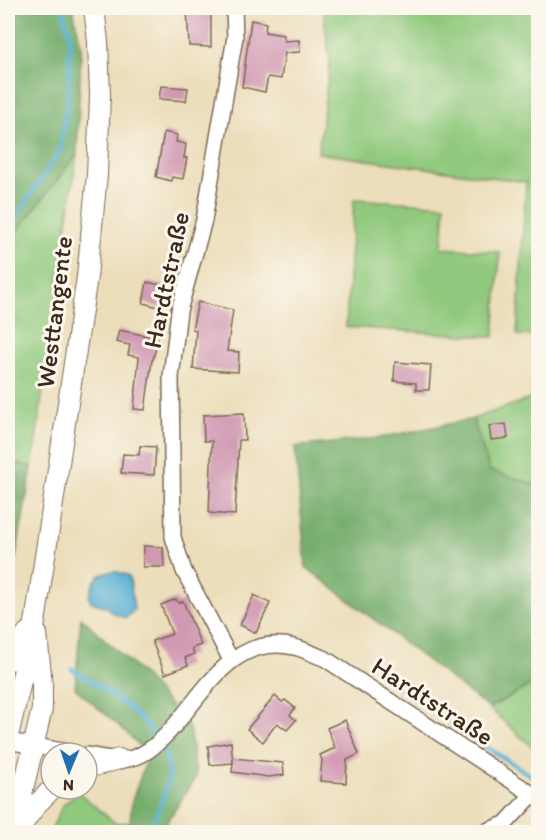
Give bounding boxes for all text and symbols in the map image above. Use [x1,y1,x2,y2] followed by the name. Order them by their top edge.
[136,209,196,351] street label: Hardtstraße
[29,234,79,390] street label: Westtangente
[366,650,500,752] street label: Hardtstraße
[39,741,99,801] north arrow
[63,776,74,795] text: N

